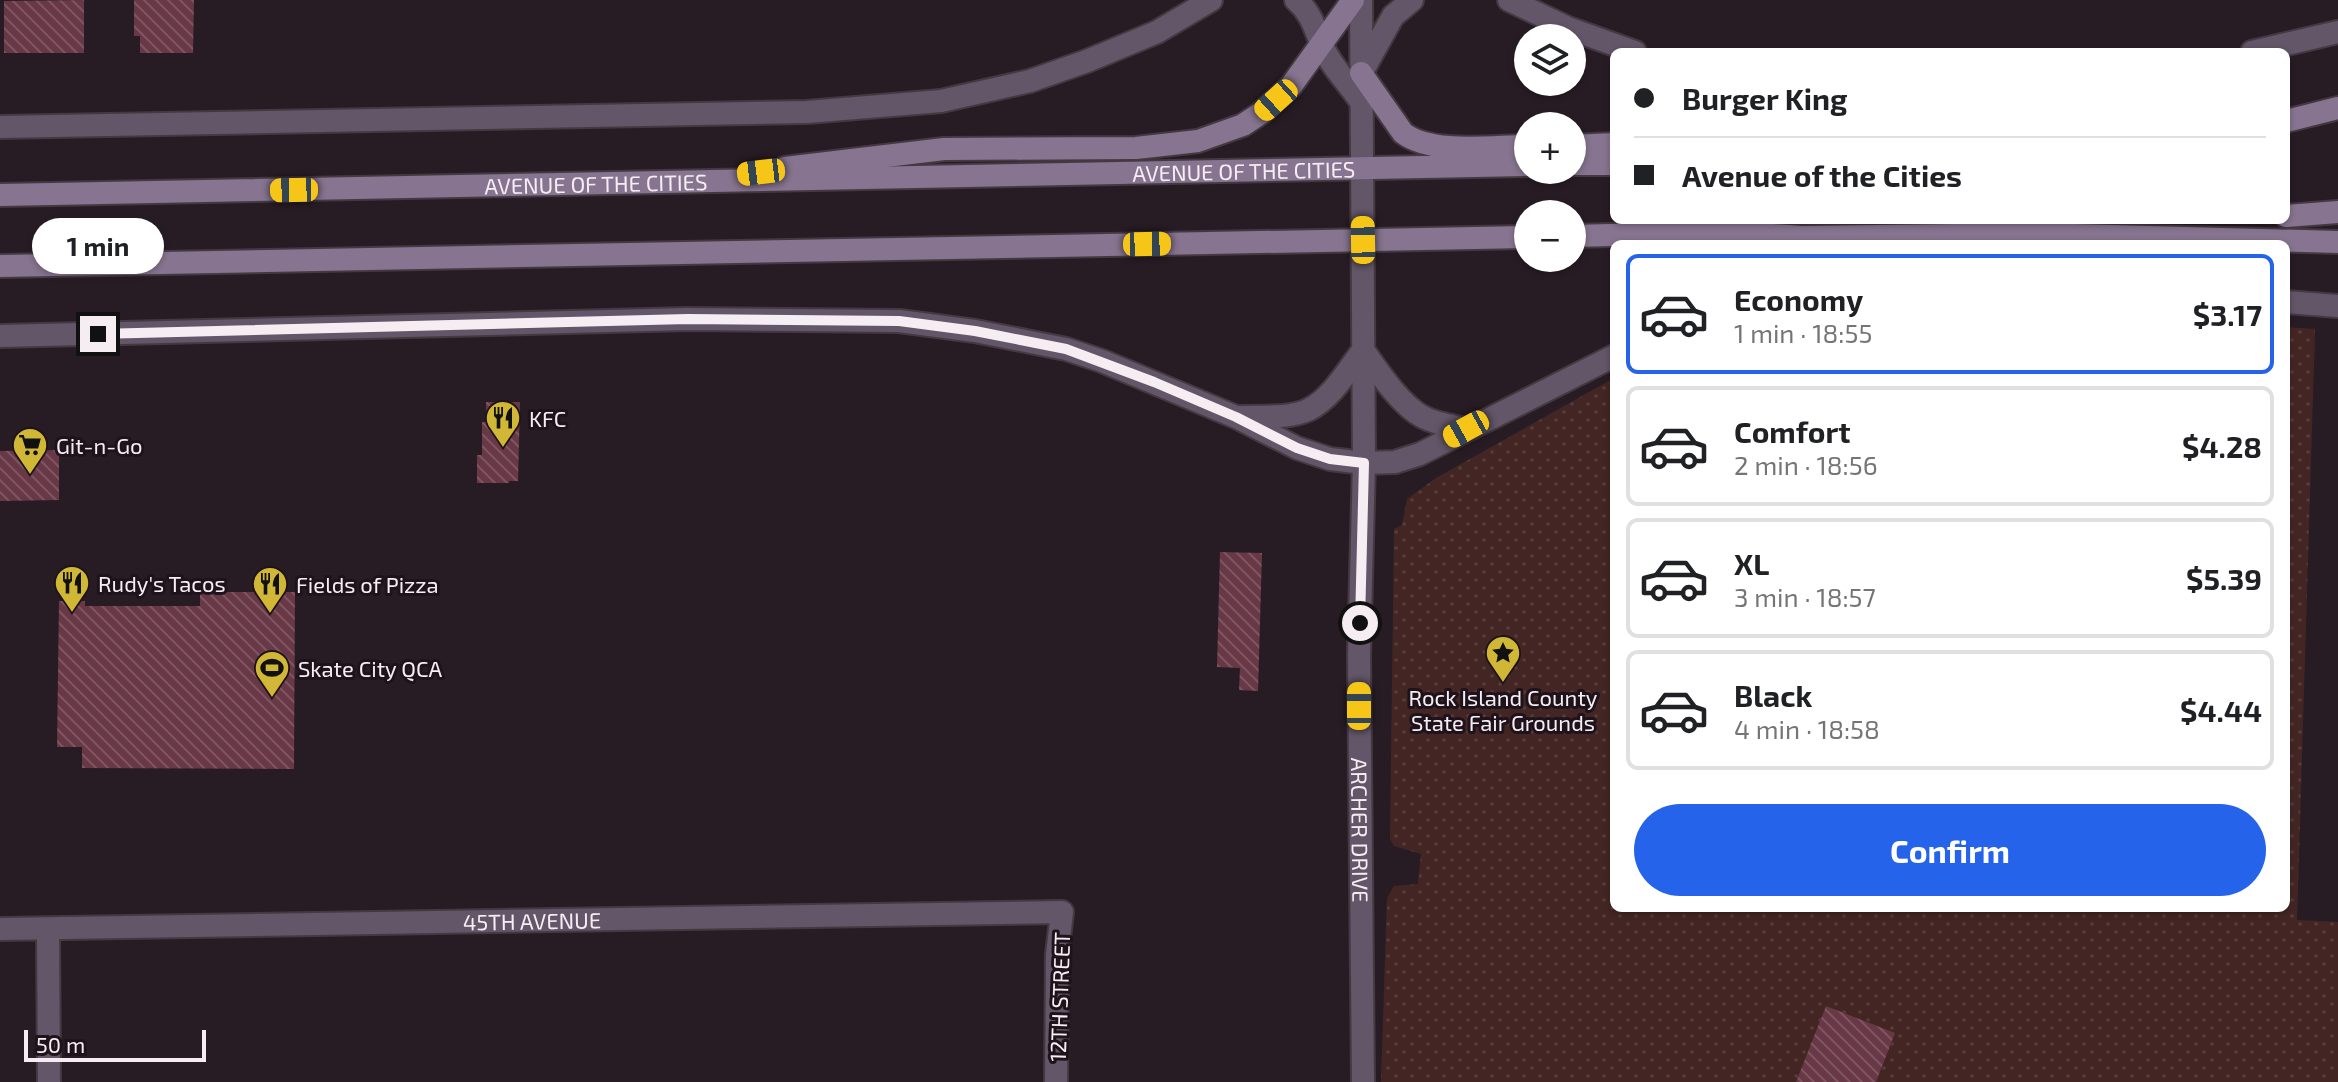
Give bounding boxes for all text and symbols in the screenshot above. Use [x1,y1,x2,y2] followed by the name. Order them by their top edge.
[1514,24,1586,272] map controls
[1514,24,1586,96] button: layers
[1250,75,1302,125] car
[1682,80,1847,116] text: Burger King
[1514,112,1586,184] button: +
[1132,155,1355,186] street label: AVENUE OF THE CITIES
[736,157,786,187] car
[1682,157,1962,193] text: Avenue of the Cities
[484,168,708,198] street label: AVENUE OF THE CITIES
[270,178,318,202] car
[1514,200,1586,272] button: −
[1351,216,1375,264] car
[32,218,164,274] callout: 1 min
[67,230,129,261] text: 1 min
[1123,232,1171,256] car
[1638,278,1710,350] icon: car
[1734,281,1863,317] text: Economy
[2193,296,2262,332] text: $3.17
[80,316,116,352] route end
[1734,317,1872,348] text: 1 min · 18:55
[484,399,522,449] restaurant icon: KFC
[529,405,566,431] place label: KFC
[1439,407,1493,451] car
[1638,410,1710,482] icon: car
[1734,413,1851,449] text: Comfort
[11,426,49,476] supermarket icon: Git-n-Go
[2182,428,2262,464] text: $4.28
[56,432,142,458] place label: Git-n-Go
[1734,449,1878,480] text: 2 min · 18:56
[1638,542,1710,614] icon: car
[1734,545,1769,581] text: XL
[2186,560,2262,596] text: $5.39
[53,564,91,614] restaurant icon: Rudy's Tacos
[251,565,289,615] restaurant icon: Fields of Pizza
[98,570,226,596] place label: Rudy's Tacos
[296,571,439,597] place label: Fields of Pizza
[1734,581,1876,612] text: 3 min · 18:57
[1342,605,1378,641] route start
[1484,634,1522,684] place icon: Rock Island County State Fair Grounds
[253,649,291,699] sports icon: Skate City QCA
[298,655,442,682] place label: Skate City QCA
[1638,674,1710,746] icon: car
[1734,677,1812,713] text: Black
[1347,682,1371,730] car
[1409,684,1598,735] place label: Rock Island County State Fair Grounds
[2180,692,2262,728] text: $4.44
[1734,713,1880,744] text: 4 min · 18:58
[1347,757,1374,903] street label: ARCHER DRIVE
[1634,804,2266,896] button: Confirm
[463,906,601,935] street label: 45TH AVENUE
[1044,932,1074,1062] street label: 12TH STREET
[24,1026,206,1062] scale bar
[36,1031,85,1057] text: 50 m

